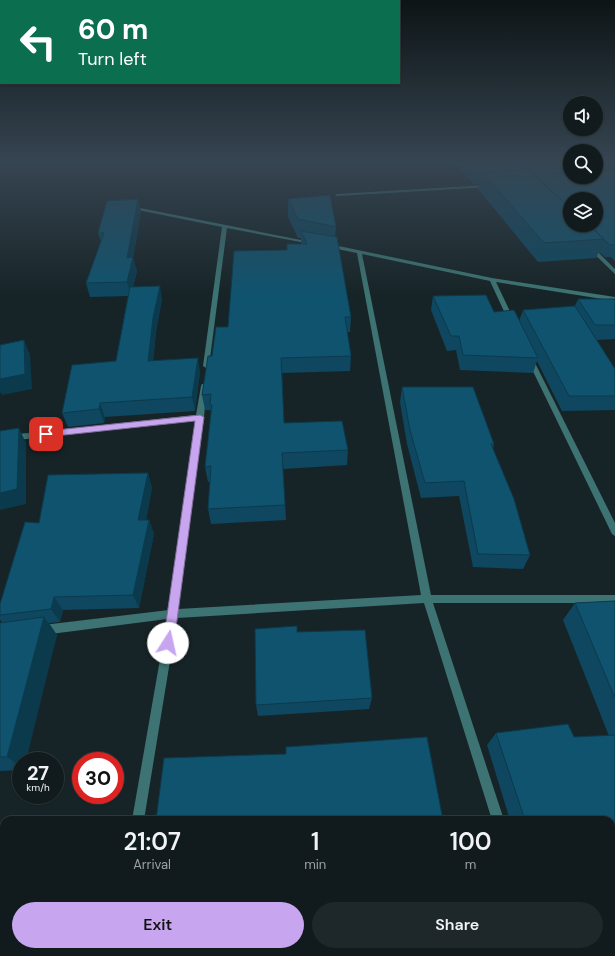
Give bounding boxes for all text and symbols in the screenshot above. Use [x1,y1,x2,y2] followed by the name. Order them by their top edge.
[78,11,148,48] text: 60 m
[12,16,64,68] icon: left
[78,47,147,71] text: Turn left
[563,96,603,232] map controls
[563,96,603,136] button: sound
[563,144,603,184] button: search
[563,192,603,232] button: layers
[29,417,63,451] pin
[35,423,57,445] icon: arrive
[147,622,189,664] position arrow
[72,752,124,804] speed limit sign: 30
[27,760,49,786] text: 27
[26,781,50,794] text: km/h
[123,826,181,857] text: 21:07
[311,826,319,857] text: 1
[450,826,492,857] text: 100
[133,856,171,873] text: Arrival
[304,856,326,873] text: min
[465,856,476,873] text: m
[12,902,304,948] button: Exit
[312,902,603,948] button: Share

